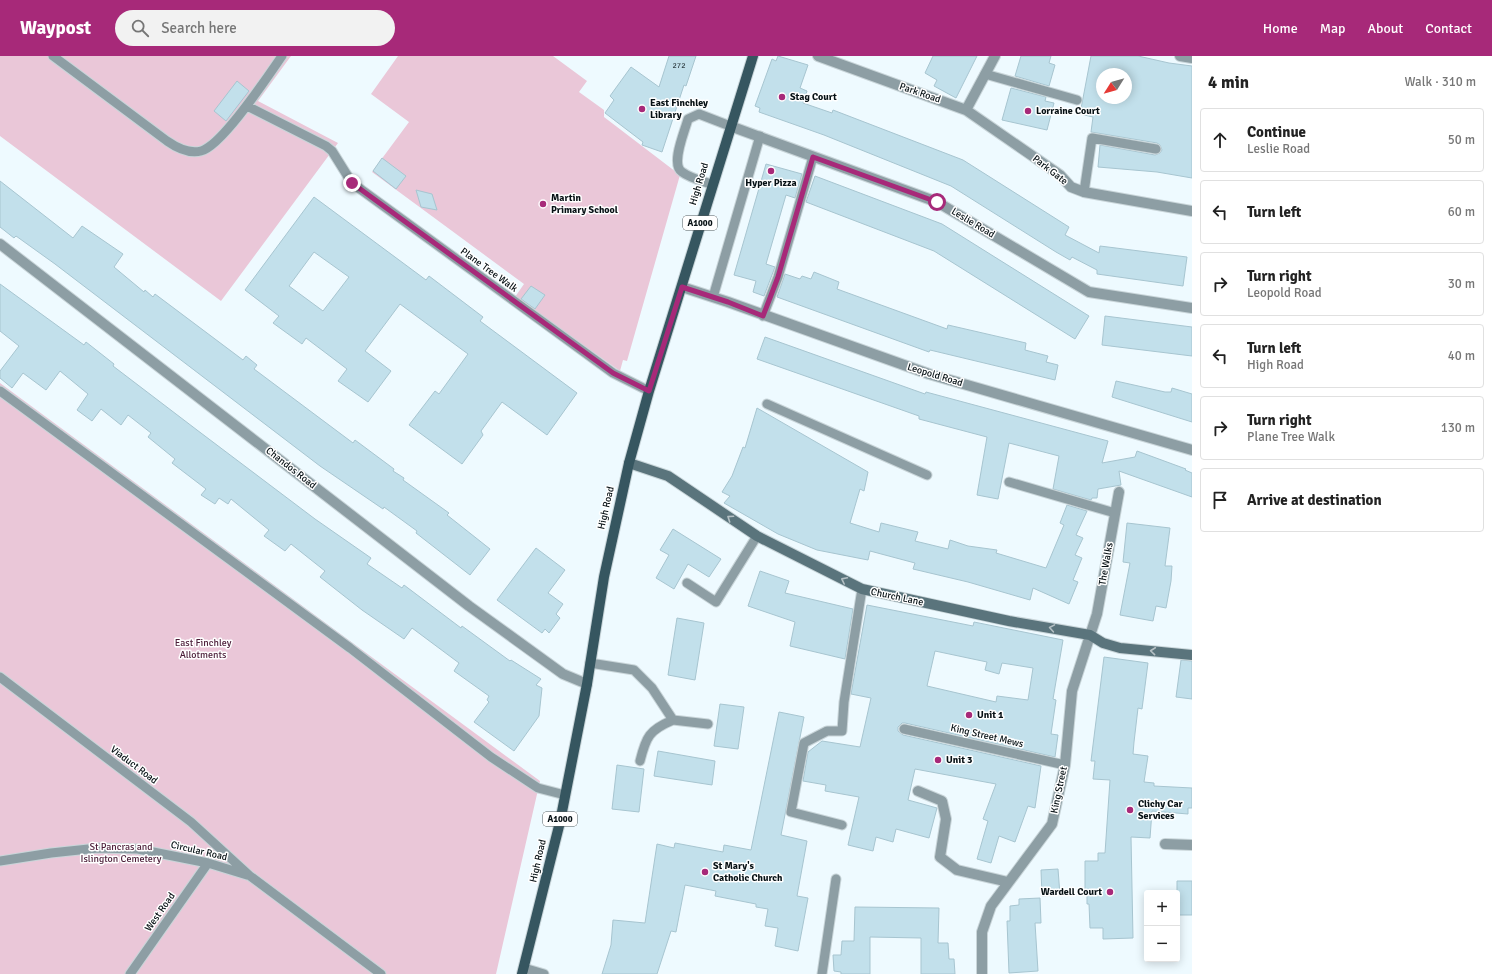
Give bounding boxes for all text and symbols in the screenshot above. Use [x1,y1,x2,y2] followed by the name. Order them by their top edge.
[115,10,395,46] search box
[20,16,91,40] text: Waypost
[129,17,151,39] icon: search
[161,19,237,37] text: Search here
[1263,20,1298,37] text: Home
[1320,20,1345,37] text: Map
[1367,20,1403,37] text: About
[1425,20,1472,37] text: Contact
[673,60,685,70] house number: 272
[1096,68,1132,104] north arrow
[1208,72,1249,93] text: 4 min
[1405,74,1476,90] text: Walk · 310 m
[898,80,942,106] street label: Park Road
[790,91,837,103] place label: Stag Court
[777,92,787,102] marker: Stag Court
[650,97,708,121] place label: East Finchley Library
[637,104,647,114] marker: East Finchley Library
[1036,105,1100,117] place label: Lorraine Court
[1023,106,1033,116] marker: Lorraine Court
[1247,123,1306,141] text: Continue
[1209,129,1231,151] icon: ahead
[1448,132,1475,148] text: 50 m
[1247,141,1310,157] text: Leslie Road
[1030,153,1070,187] street label: Park Gate
[687,161,711,207] street label: High Road
[766,166,776,176] marker: Hyper Pizza
[343,174,361,192] route end
[745,177,797,189] place label: Hyper Pizza
[551,192,618,216] place label: Martin Primary School
[928,193,946,211] route start
[538,199,548,209] marker: Martin Primary School
[1209,201,1231,223] icon: left
[1247,203,1301,221] text: Turn left
[1448,204,1475,220] text: 60 m
[949,205,997,241] street label: Leslie Road
[683,216,717,230] road number: A1000
[458,245,520,295] street label: Plane Tree Walk
[1247,267,1312,285] text: Turn right
[1209,273,1231,295] icon: right
[1448,276,1475,292] text: 30 m
[1247,285,1322,301] text: Leopold Road
[1247,339,1301,357] text: Turn left
[1209,345,1231,367] icon: left
[1448,348,1475,364] text: 40 m
[1247,357,1304,373] text: High Road
[906,361,964,389] street label: Leopold Road
[1247,411,1312,429] text: Turn right
[1209,417,1231,439] icon: right
[1441,420,1475,436] text: 130 m
[1247,429,1335,445] text: Plane Tree Walk
[263,445,319,491] street label: Chandos Road
[595,485,617,531] street label: High Road
[1209,489,1231,511] icon: arrive
[1247,491,1382,509] text: Arrive at destination
[727,515,734,523] one-way arrow
[1096,541,1116,586] street label: The Walks
[840,577,848,585] one-way arrow
[870,586,924,608] street label: Church Lane
[1048,625,1055,633] one-way arrow
[175,637,232,661] park label: East Finchley Allotments
[1150,647,1156,656] one-way arrow
[977,709,1004,721] place label: Unit 1
[964,710,974,720] marker: Unit 1
[949,722,1025,750] street label: King Street Mews
[108,743,160,787] street label: Viaduct Road
[946,754,972,766] place label: Unit 3
[933,755,943,765] marker: Unit 3
[1048,765,1070,815] street label: King Street
[1138,798,1183,822] place label: Clichy Car Services
[1125,805,1135,815] marker: Clichy Car Services
[543,812,577,826] road number: A1000
[527,838,549,884] street label: High Road
[170,839,228,863] street label: Circular Road
[81,841,162,865] park label: St Pancras and Islington Cemetery
[713,860,783,884] place label: St Mary's Catholic Church
[700,867,710,877] marker: St Mary's Catholic Church
[1041,886,1102,898] place label: Wardell Court
[1105,887,1115,897] marker: Wardell Court
[142,890,178,934] street label: West Road
[1144,890,1180,962] map controls
[1144,890,1180,926] button: +
[1144,926,1180,962] button: −

